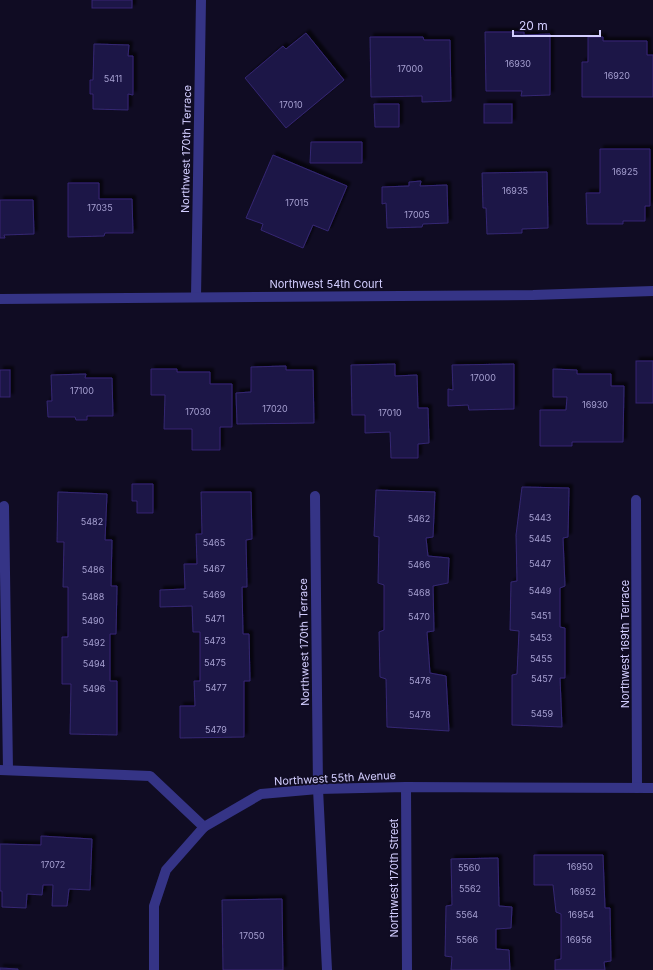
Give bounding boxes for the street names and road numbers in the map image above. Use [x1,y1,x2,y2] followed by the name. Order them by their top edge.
[178,85,194,213] street label: Northwest 170th Terrace
[269,277,383,291] street label: Northwest 54th Court
[296,578,312,706] street label: Northwest 170th Terrace
[618,580,632,708] street label: Northwest 169th Terrace
[274,768,396,788] street label: Northwest 55th Avenue
[387,818,401,937] street label: Northwest 170th Street

